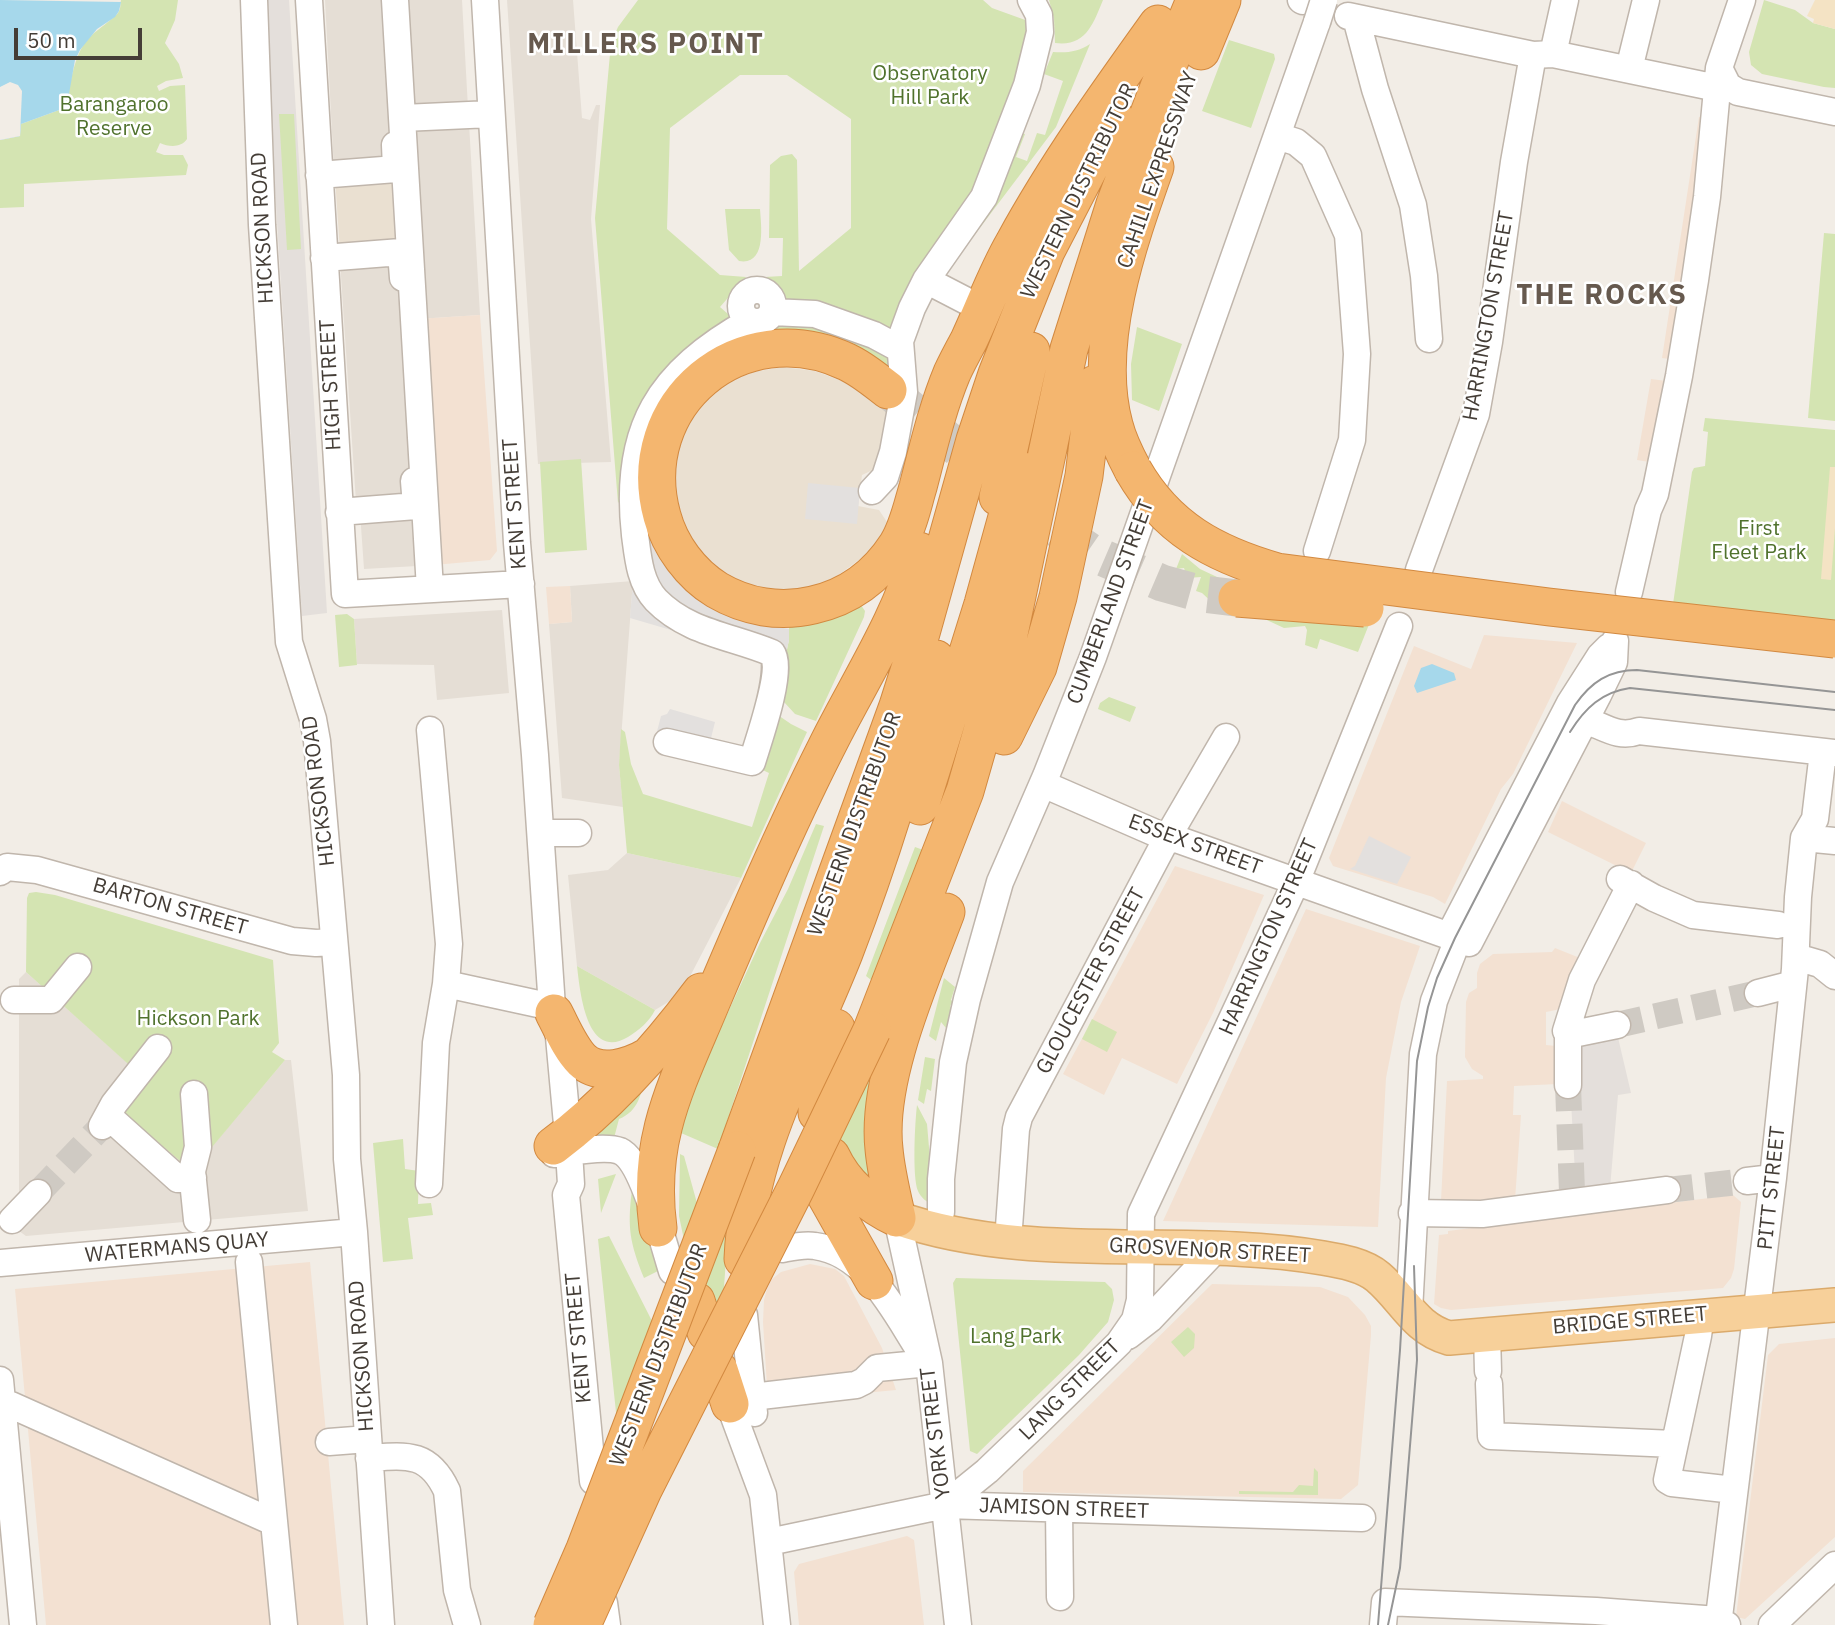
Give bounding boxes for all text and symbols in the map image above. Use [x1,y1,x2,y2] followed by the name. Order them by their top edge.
[18,14,145,58] scale bar
[27,26,76,54] text: 50 m
[529,28,763,62] district label: MILLERS POINT
[872,61,988,111] park label: Observatory Hill Park
[1112,68,1204,272] street label: CAHILL EXPRESSWAY
[1016,79,1142,303] street label: WESTERN DISTRIBUTOR
[59,92,169,142] park label: Barangaroo Reserve
[246,152,280,304] street label: HICKSON ROAD
[1458,209,1520,423] street label: HARRINGTON STREET
[1517,279,1687,313] district label: THE ROCKS
[315,319,347,451] street label: HIGH STREET
[498,438,532,570] street label: KENT STREET
[1062,496,1160,708] street label: CUMBERLAND STREET
[1711,516,1807,566] park label: First Fleet Park
[803,709,907,939] street label: WESTERN DISTRIBUTOR
[297,714,341,868] street label: HICKSON ROAD
[1125,809,1265,881] street label: ESSEX STREET
[1214,835,1324,1039] street label: HARRINGTON STREET
[90,873,250,941] street label: BARTON STREET
[1031,884,1151,1078] street label: GLOUCESTER STREET
[137,1006,259,1032] park label: Hickson Park
[1753,1125,1791,1251] street label: PITT STREET
[84,1227,270,1269] street label: WATERMANS QUAY
[1109,1233,1311,1269] street label: GROSVENOR STREET
[605,1240,713,1470] street label: WESTERN DISTRIBUTOR
[561,1272,597,1404] street label: KENT STREET
[344,1279,380,1433] street label: HICKSON ROAD
[1552,1302,1708,1340] street label: BRIDGE STREET
[970,1324,1062,1350] park label: Lang Park
[1014,1334,1126,1446] street label: LANG STREET
[915,1366,957,1500] street label: YORK STREET
[978,1493,1150,1525] street label: JAMISON STREET

